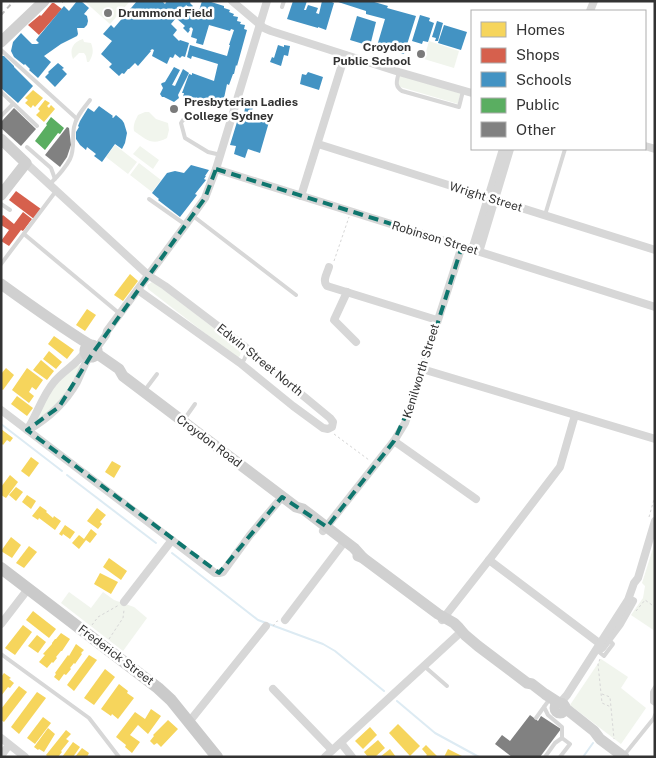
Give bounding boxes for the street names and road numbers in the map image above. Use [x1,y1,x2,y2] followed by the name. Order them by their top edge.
[448,179,525,215] street label: Wright Street
[390,218,480,258] street label: Robinson Street
[214,321,306,399] street label: Edwin Street North
[400,322,442,420] street label: Kenilworth Street
[174,412,244,470] street label: Croydon Road
[75,622,157,688] street label: Frederick Street

